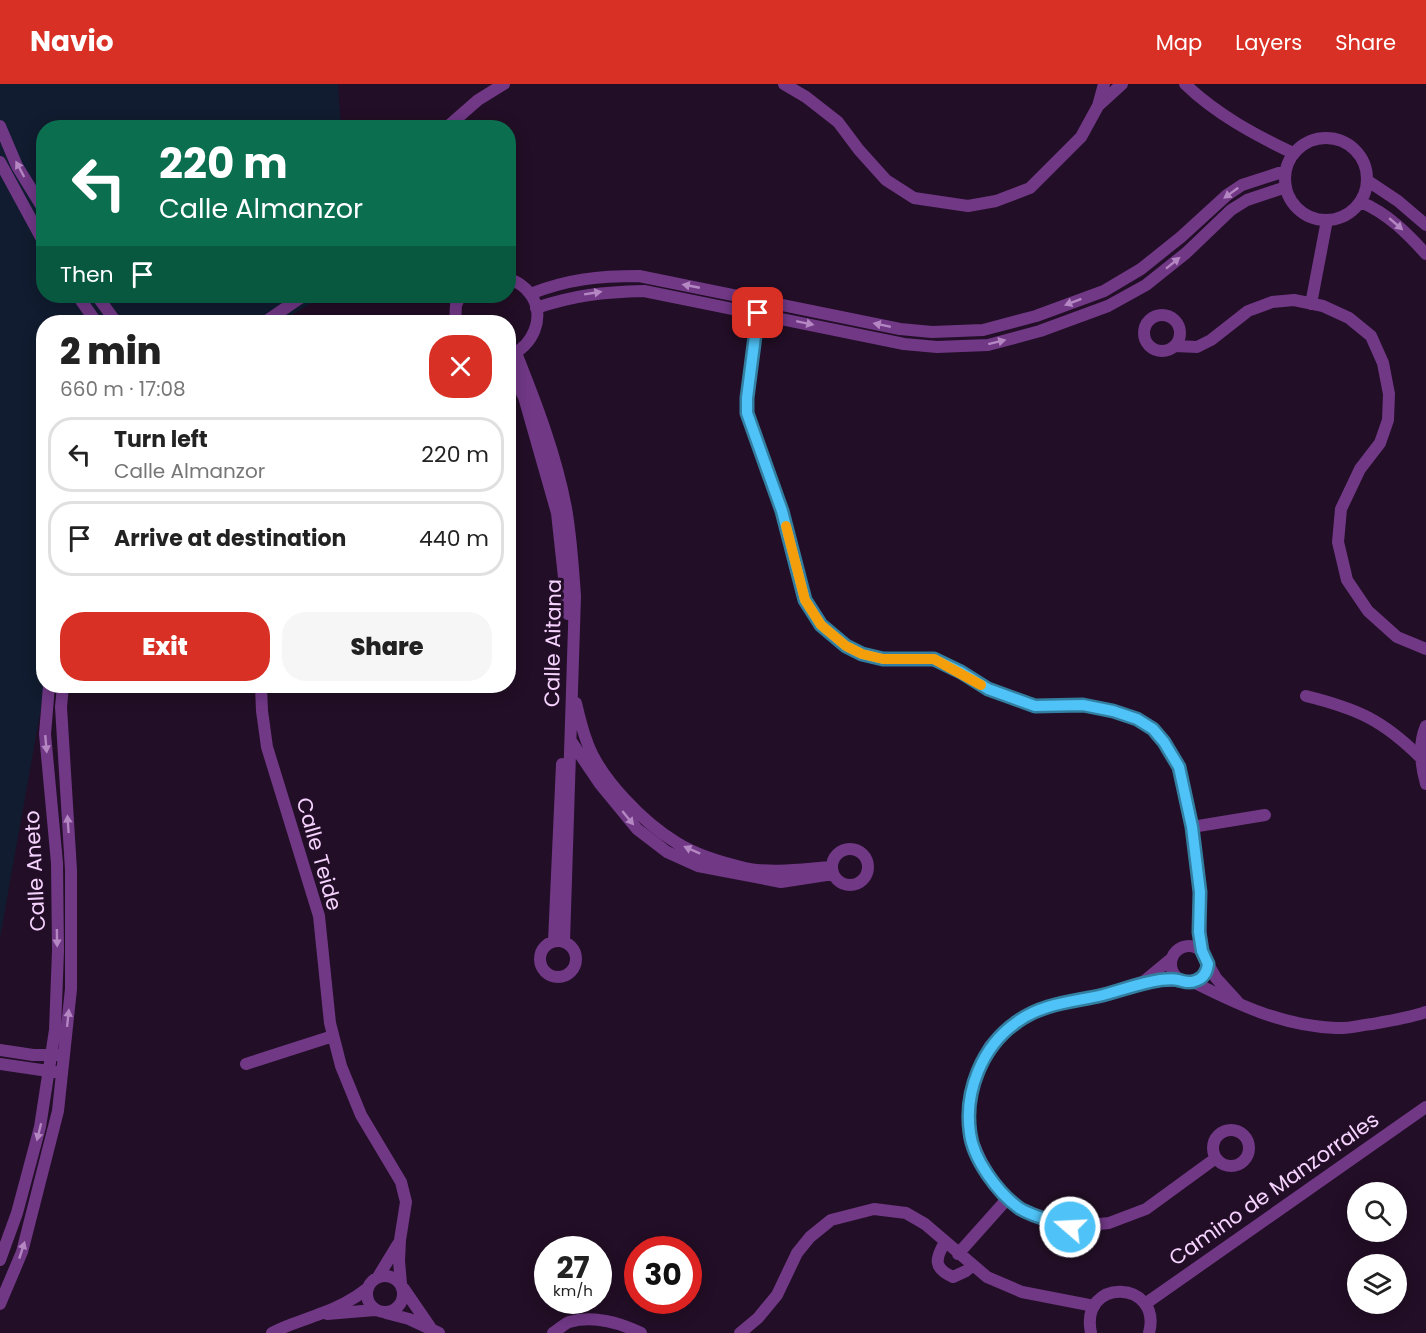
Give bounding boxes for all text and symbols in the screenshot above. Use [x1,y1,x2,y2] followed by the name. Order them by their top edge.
[30,22,114,61] text: Navio
[1156,28,1202,57] text: Map
[1235,28,1302,57] text: Layers
[1335,28,1396,57] text: Share
[159,134,288,193] text: 220 m
[60,144,138,222] icon: left
[15,160,25,177] one-way arrow
[1224,186,1239,198] one-way arrow
[159,190,363,227] text: Calle Almanzor
[1389,217,1404,231] one-way arrow
[1165,256,1181,269] one-way arrow
[126,258,159,291] icon: arrive
[60,259,114,290] text: Then
[682,281,701,290] one-way arrow
[732,287,783,338] pin
[583,289,602,298] one-way arrow
[741,296,774,329] icon: arrive
[1063,298,1081,308] one-way arrow
[796,319,814,329] one-way arrow
[873,320,892,330] one-way arrow
[60,326,162,377] text: 2 min
[429,335,492,398] button: close
[988,337,1007,347] one-way arrow
[60,375,186,403] text: 660 m · 17:08
[114,424,208,455] text: Turn left
[63,438,96,471] icon: left
[421,439,489,470] text: 220 m
[114,457,265,485] text: Calle Almanzor
[63,522,96,555] icon: arrive
[114,523,346,554] text: Arrive at destination
[419,523,489,554] text: 440 m
[537,579,568,707] street label: Calle Aitana
[60,612,270,681] button: Exit
[282,612,492,681] button: Share
[41,734,50,753] one-way arrow
[290,794,349,914] street label: Calle Teide
[17,810,52,932] street label: Calle Aneto
[621,810,634,825] one-way arrow
[63,814,73,833] one-way arrow
[684,846,701,855] one-way arrow
[53,929,62,948] one-way arrow
[63,1009,73,1028] one-way arrow
[1163,1105,1385,1272] street label: Camino de Manzorrales
[33,1123,43,1141] one-way arrow
[1347,1182,1407,1314] map controls
[1347,1182,1407,1242] button: search
[1038,1195,1102,1259] position arrow
[624,1236,702,1314] speed limit sign: 30
[18,1241,27,1259] one-way arrow
[556,1246,590,1289] text: 27
[1347,1254,1407,1314] button: layers
[553,1280,593,1301] text: km/h

